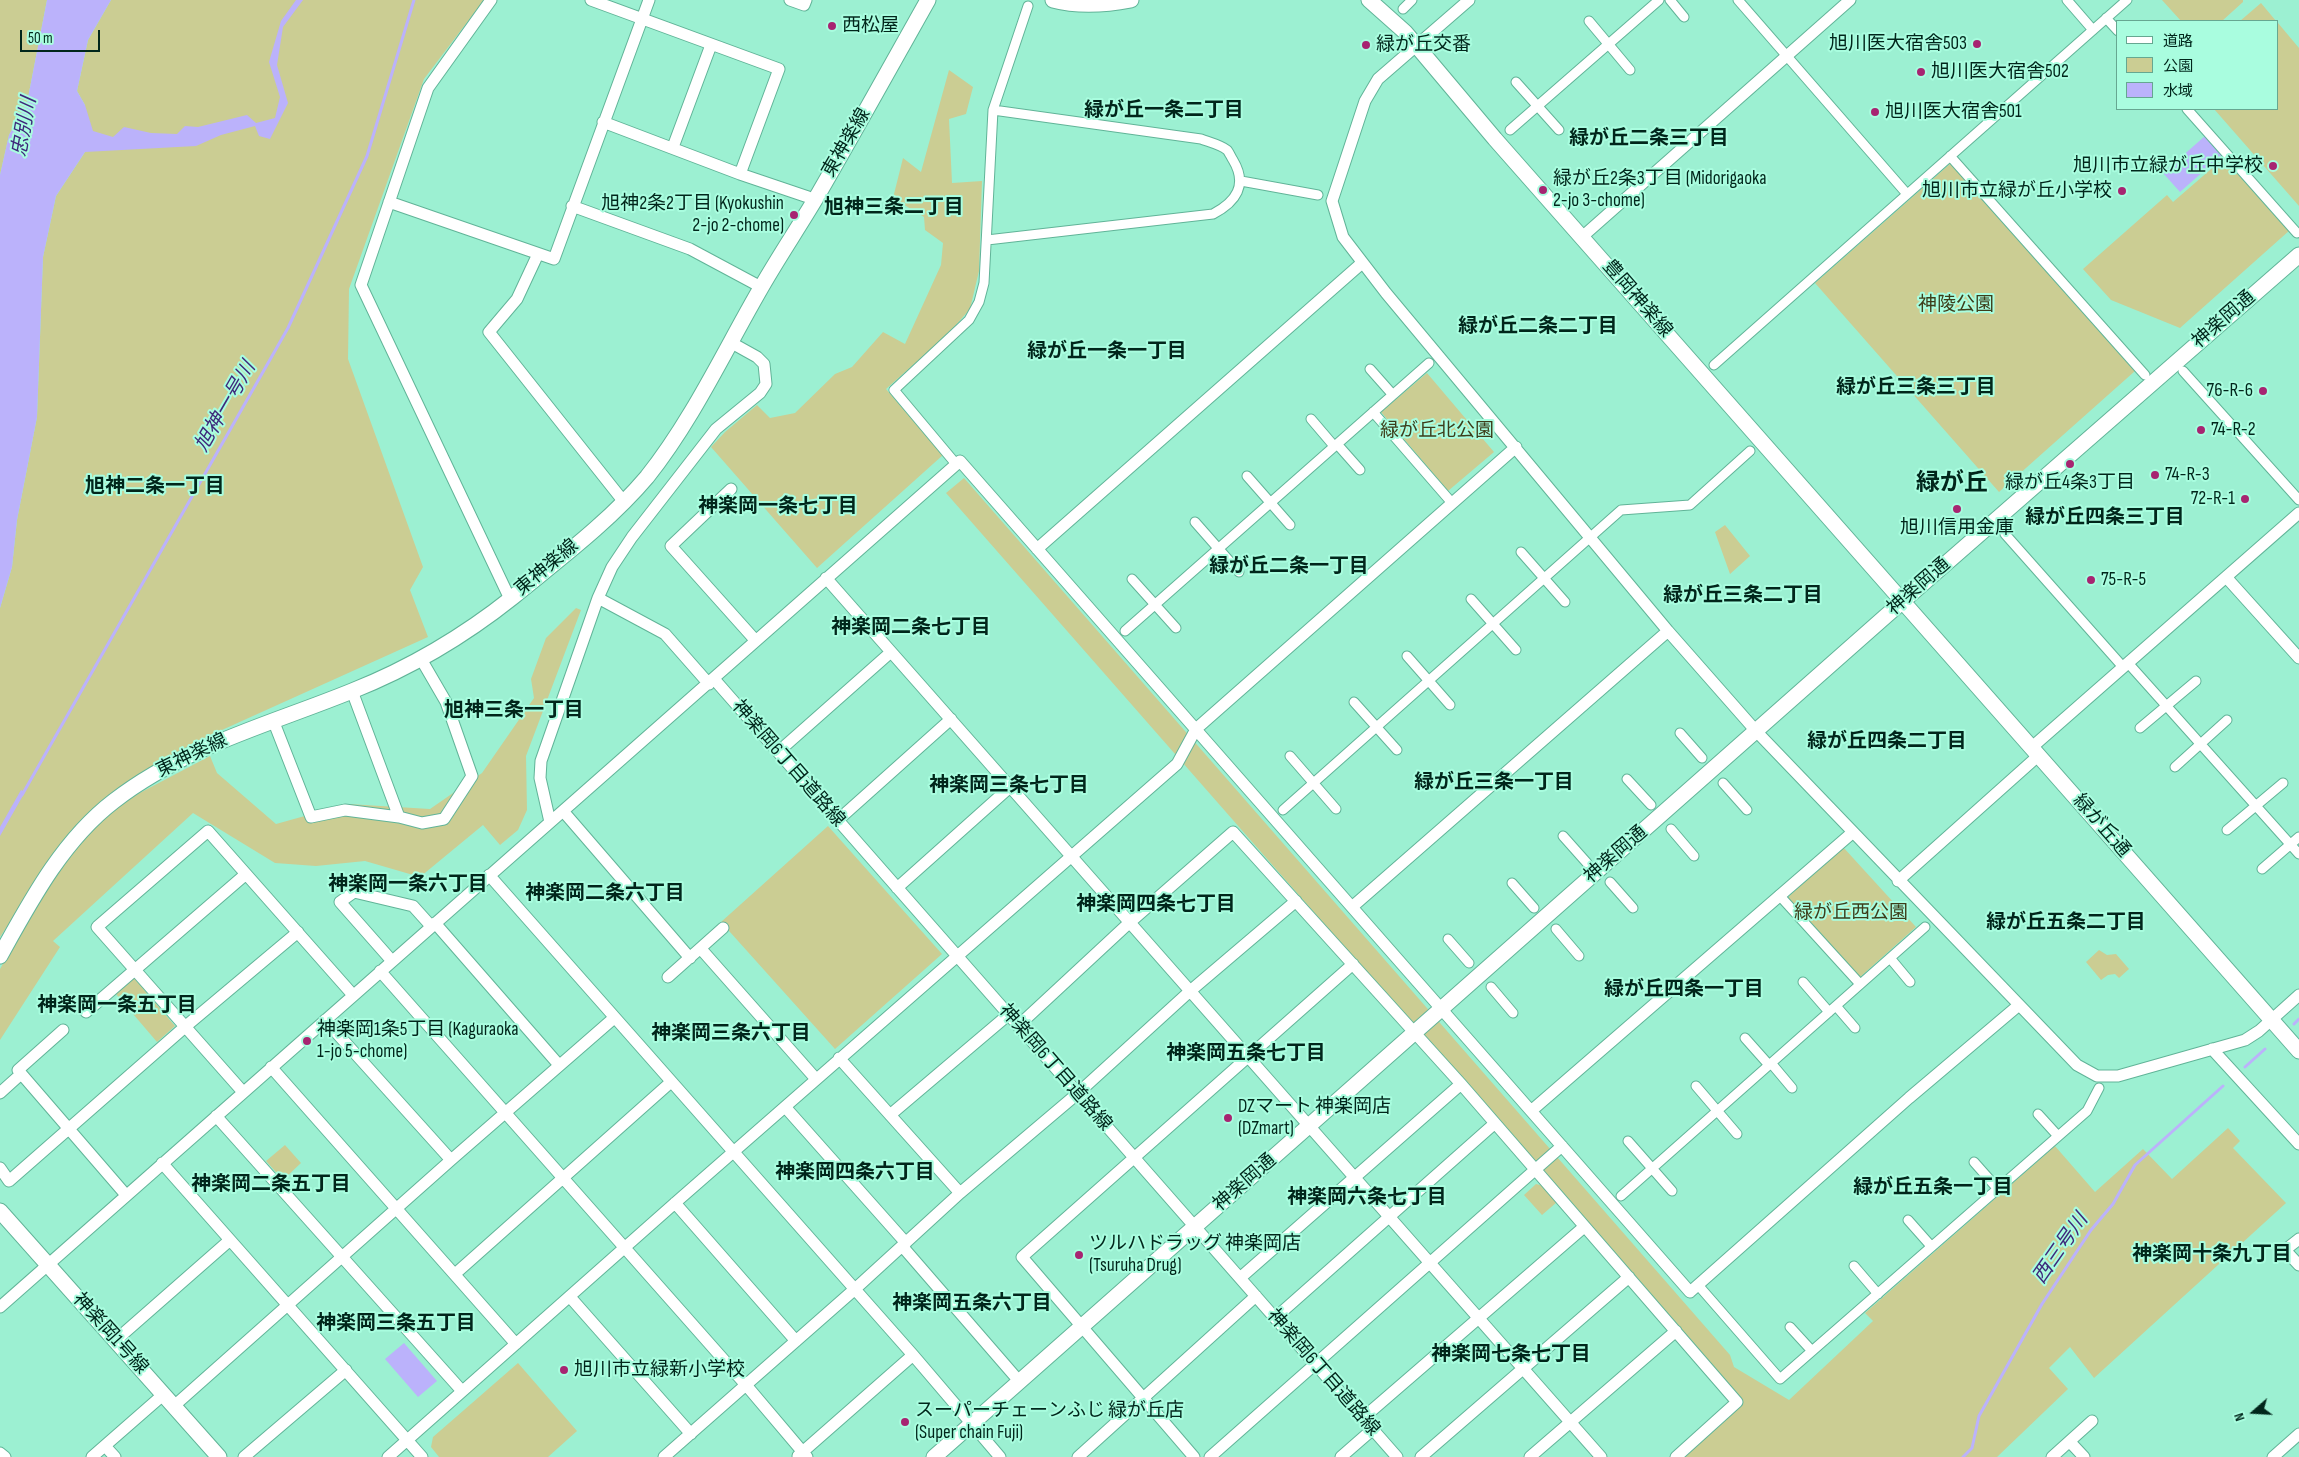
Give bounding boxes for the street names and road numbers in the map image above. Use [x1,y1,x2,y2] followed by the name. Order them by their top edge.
[818,104,876,182] street label: 東神楽線
[1597,256,1677,342] street label: 豊岡神楽線
[2188,286,2260,354] street label: 神楽岡通
[511,535,583,601] street label: 東神楽線
[1883,553,1955,621] street label: 神楽岡通
[727,696,849,832] street label: 神楽岡6丁目道路線
[153,729,231,783] street label: 東神楽線
[2067,790,2135,862] street label: 緑が丘通
[1580,821,1652,889] street label: 神楽岡通
[994,1000,1116,1136] street label: 神楽岡6丁目道路線
[1209,1149,1281,1217] street label: 神楽岡通
[68,1289,152,1379] street label: 神楽岡1号線
[1262,1305,1384,1441] street label: 神楽岡6丁目道路線

